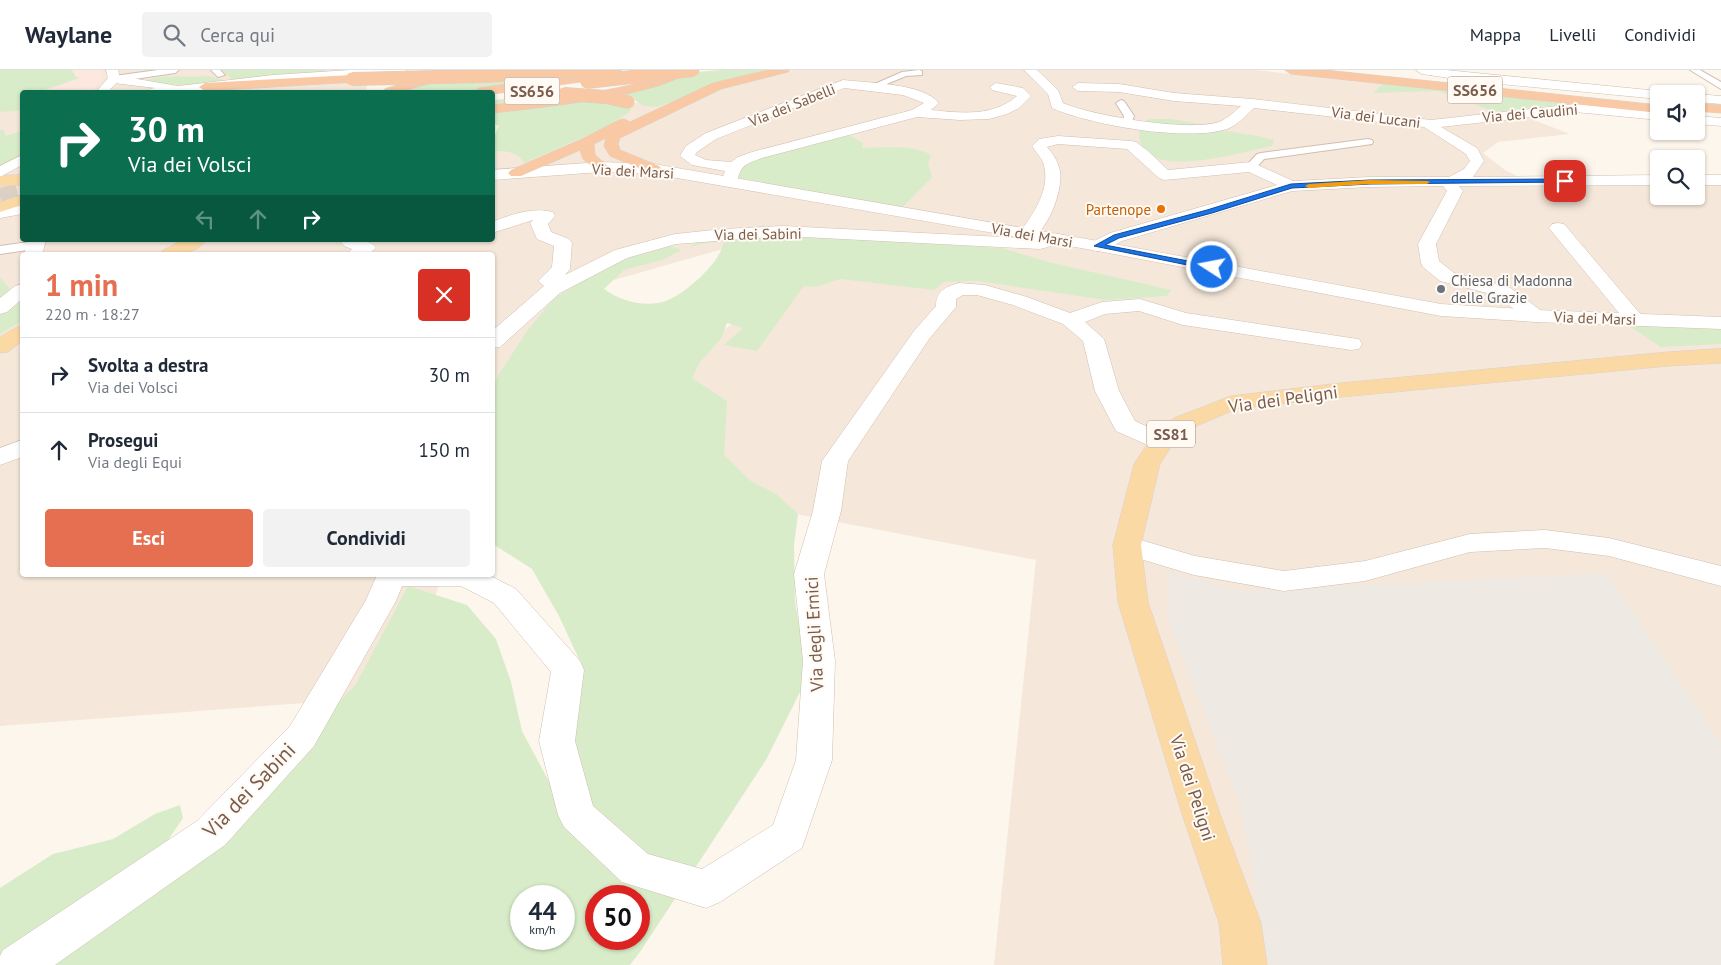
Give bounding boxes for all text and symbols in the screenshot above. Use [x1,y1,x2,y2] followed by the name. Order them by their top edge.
[142,12,492,57] search box
[25,19,112,50] text: Waylane
[160,21,188,49] icon: search
[200,23,275,47] text: Cerca qui
[1470,23,1521,46] text: Mappa
[1549,23,1596,46] text: Livelli
[1624,23,1696,46] text: Condividi
[1448,76,1502,104] road number: SS656
[504,78,560,104] road number: SS656
[745,79,838,131] street label: Via dei Sabelli
[1650,85,1705,205] map controls
[1650,85,1705,140] button: sound
[1480,99,1579,127] street label: Via dei Caudini
[1329,102,1422,132] street label: Via dei Lucani
[128,106,205,152] text: 30 m
[45,110,110,175] icon: right
[128,150,252,178] text: Via dei Volsci
[1650,150,1705,205] button: search
[590,159,675,183] street label: Via dei Marsi
[1544,160,1586,202] pin
[1551,167,1579,195] icon: arrive
[1086,200,1151,219] place label: Partenope
[1155,203,1167,215] marker: Partenope
[191,205,219,233] icon: left
[244,205,272,233] icon: ahead
[297,205,325,233] icon: right
[989,218,1074,252] street label: Via dei Marsi
[713,224,802,244] street label: Via dei Sabini
[1185,240,1237,292] position arrow
[45,265,118,304] text: 1 min
[418,269,470,321] button: close
[1451,271,1573,307] place label: Chiesa di Madonna delle Grazie
[1435,283,1447,295] marker: Chiesa di Madonna delle Grazie
[45,304,140,324] text: 220 m · 18:27
[1552,307,1637,329] street label: Via dei Marsi
[88,353,209,377] text: Svolta a destra
[45,361,73,389] icon: right
[429,363,470,387] text: 30 m
[88,377,178,397] text: Via dei Volsci
[1226,380,1339,418] street label: Via dei Peligni
[1147,420,1195,448] road number: SS81
[88,428,158,452] text: Prosegui
[45,436,73,464] icon: ahead
[418,438,470,462] text: 150 m
[88,452,182,472] text: Via degli Equi
[45,509,253,567] button: Esci
[263,509,470,567] button: Condividi
[799,576,829,693] street label: Via degli Ernici
[1165,731,1221,844] street label: Via dei Peligni
[196,737,301,844] street label: Via dei Sabini
[585,885,650,950] speed limit sign: 50
[528,895,557,927] text: 44
[529,922,556,937] text: km/h

